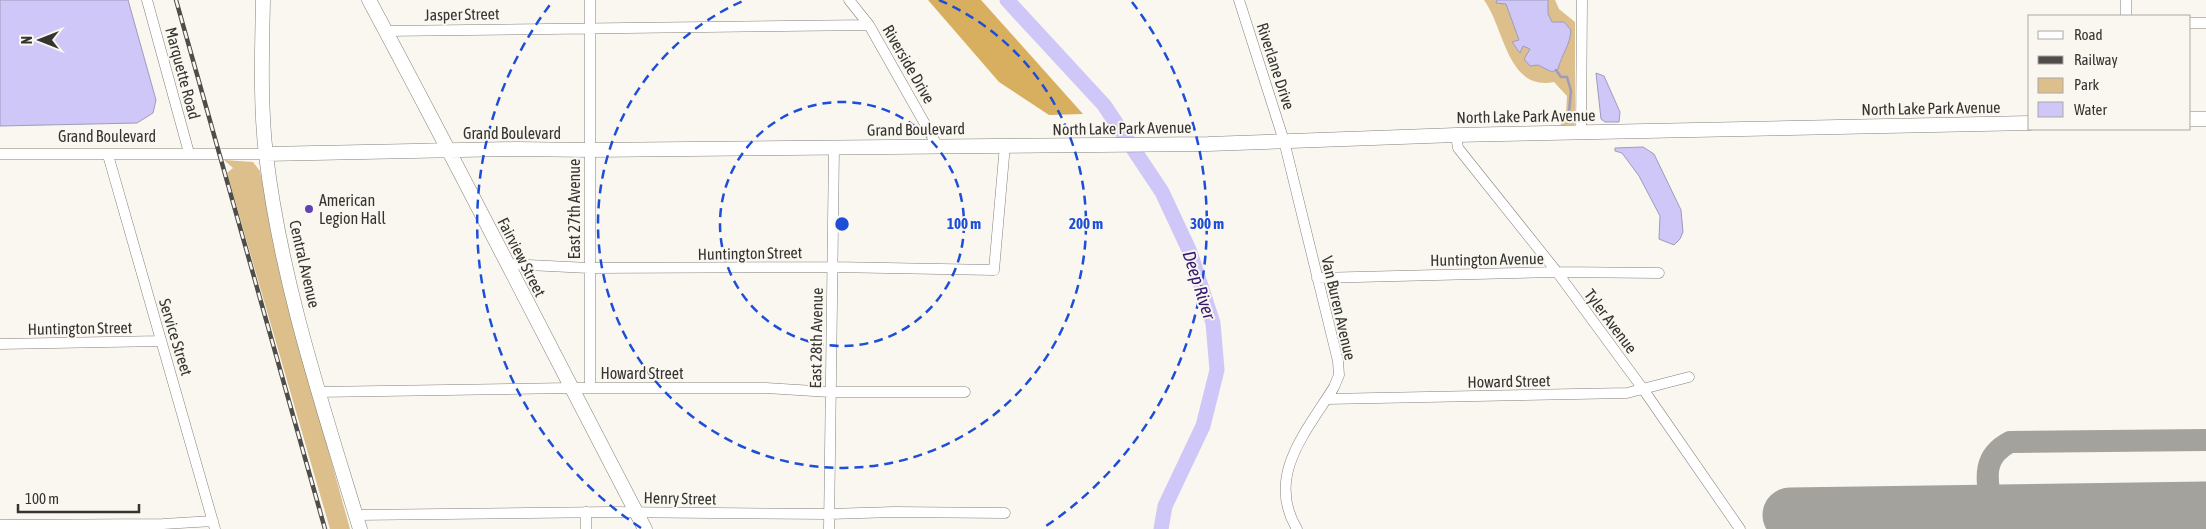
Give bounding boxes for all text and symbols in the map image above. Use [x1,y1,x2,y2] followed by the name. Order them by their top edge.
[424,4,500,25] street label: Jasper Street
[15,15,65,65] north arrow
[2028,15,2191,130] legend
[1254,20,1298,112] street label: Riverlane Drive
[879,22,939,106] street label: Riverside Drive
[161,25,204,121] street label: Marquette Road
[2074,26,2103,43] text: Road
[19,36,35,44] text: N
[2074,51,2118,68] text: Railway
[2074,76,2099,93] text: Park
[1861,98,2001,118] street label: North Lake Park Avenue
[2074,101,2107,118] text: Water
[1456,106,1596,126] street label: North Lake Park Avenue
[1052,118,1192,138] street label: North Lake Park Avenue
[867,119,965,139] street label: Grand Boulevard
[463,124,561,142] street label: Grand Boulevard
[58,127,156,145] street label: Grand Boulevard
[565,159,583,259] street label: East 27th Avenue
[319,191,386,228] place label: American Legion Hall
[303,203,315,215] marker: American Legion Hall
[494,215,550,300] street label: Fairview Street
[833,215,851,233] centre of rings
[947,215,981,232] text: 100 m
[1069,215,1103,232] text: 200 m
[1190,215,1224,232] text: 300 m
[286,218,324,310] street label: Central Avenue
[697,243,803,264] street label: Huntington Street
[1179,248,1221,322] water label: Deep River
[1430,249,1544,270] street label: Huntington Avenue
[1318,254,1360,362] street label: Van Buren Avenue
[1580,285,1641,357] street label: Tyler Avenue
[806,288,826,388] street label: East 28th Avenue
[156,296,196,378] street label: Service Street
[27,318,133,339] street label: Huntington Street
[600,364,684,382] street label: Howard Street
[1467,371,1551,391] street label: Howard Street
[18,482,139,514] scale bar
[643,488,717,509] street label: Henry Street
[25,490,59,507] text: 100 m

